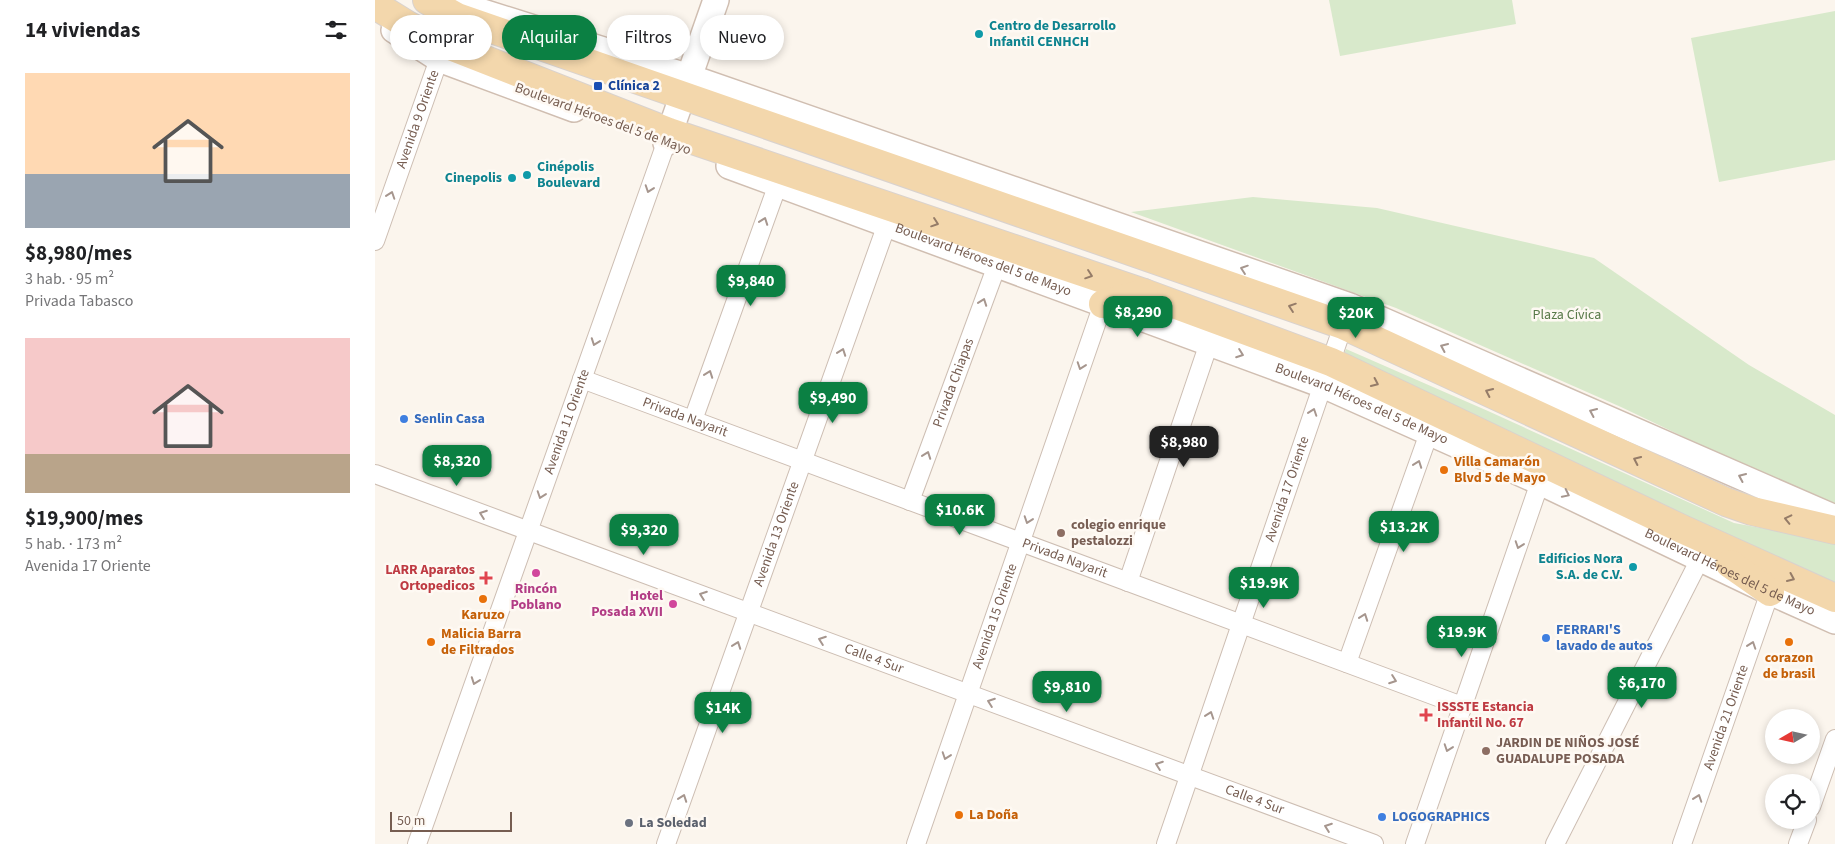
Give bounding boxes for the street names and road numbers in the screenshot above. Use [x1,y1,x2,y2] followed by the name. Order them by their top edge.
[391,67,444,171] street label: Avenida 9 Oriente
[512,78,694,160] street label: Boulevard Héroes del 5 de Mayo
[892,218,1074,301] street label: Boulevard Héroes del 5 de Mayo
[928,335,979,430] street label: Privada Chiapas
[1272,358,1451,450] street label: Boulevard Héroes del 5 de Mayo
[539,367,595,477] street label: Avenida 11 Oriente
[640,392,731,442] street label: Privada Nayarit
[1260,434,1314,545] street label: Avenida 17 Oriente
[749,479,804,589] street label: Avenida 13 Oriente
[1641,523,1818,621] street label: Boulevard Héroes del 5 de Mayo
[1019,533,1111,583] street label: Privada Nayarit
[967,561,1022,672] street label: Avenida 15 Oriente
[841,639,906,679] street label: Calle 4 Sur
[1699,662,1754,773] street label: Avenida 21 Oriente
[1222,780,1287,820] street label: Calle 4 Sur

